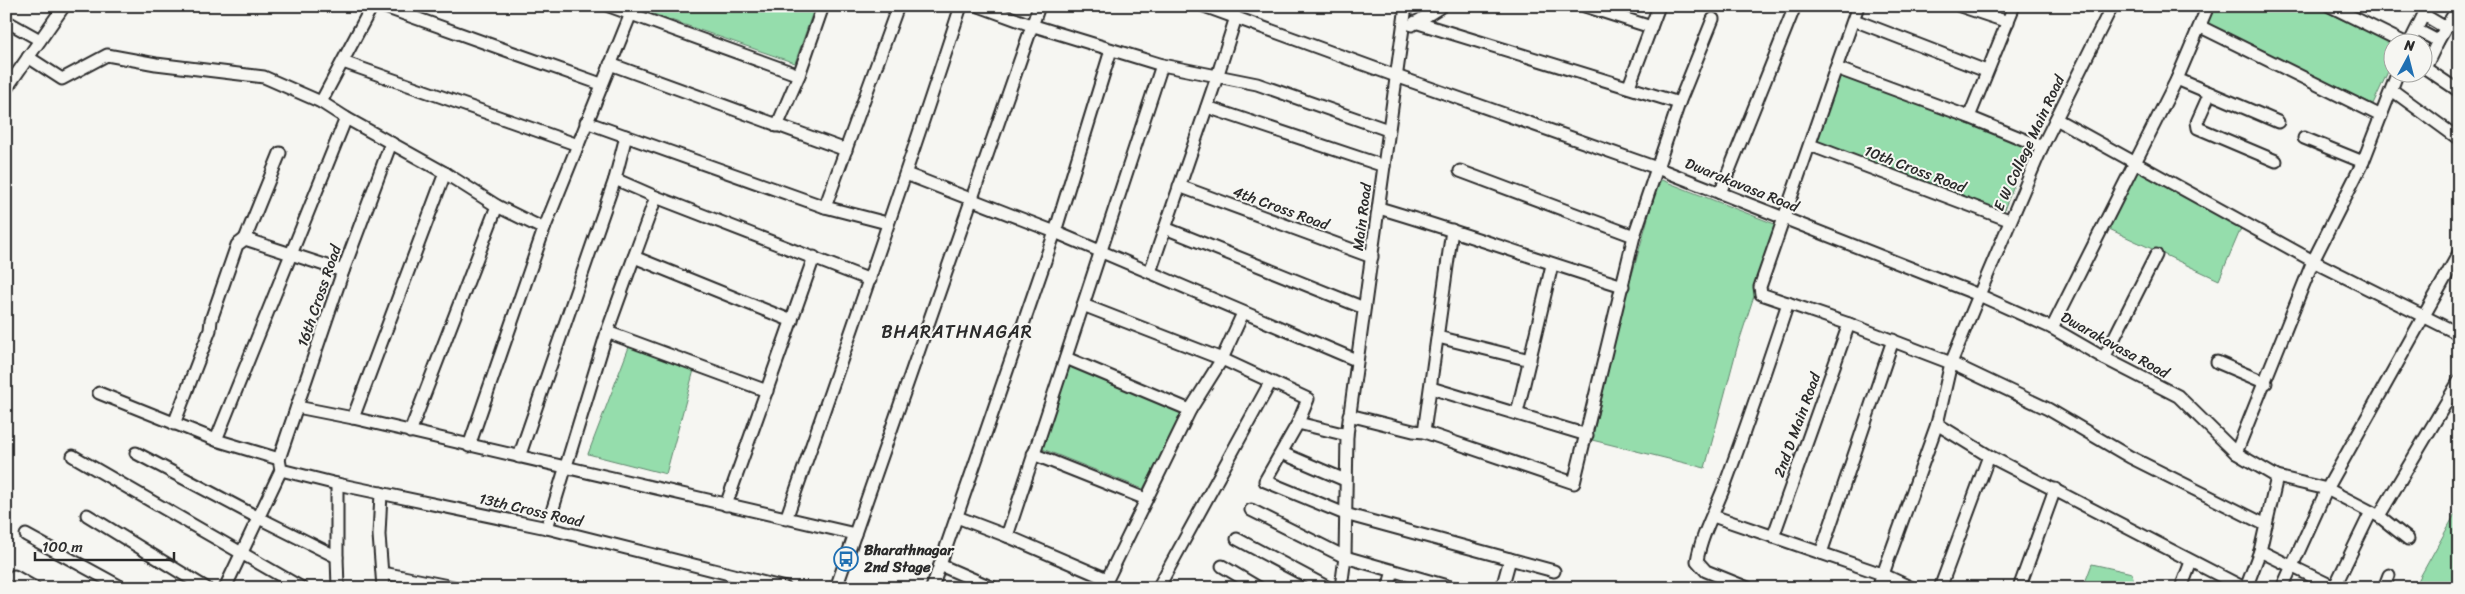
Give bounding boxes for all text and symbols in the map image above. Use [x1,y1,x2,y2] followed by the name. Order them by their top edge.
[2382,32,2432,82] north arrow
[2402,32,2416,59] text: N
[1986,70,2072,215] street label: E W College Main Road
[1860,138,1971,201] street label: 10th Cross Road
[1681,150,1804,220] street label: Dwarakavasa Road
[1229,179,1334,238] street label: 4th Cross Road
[1345,181,1379,252] street label: Main Road
[289,240,349,350] street label: 16th Cross Road
[2056,304,2175,386] street label: Dwarakavasa Road
[881,316,1033,348] district label: BHARATHNAGAR
[1766,368,1828,481] street label: 2nd D Main Road
[476,485,587,535] street label: 13th Cross Road
[35,529,174,561] scale bar
[42,534,83,560] text: 100 m
[863,537,955,580] place label: Bharathnagar 2nd Stage
[833,546,859,572] bus stop icon: Bharathnagar 2nd Stage

